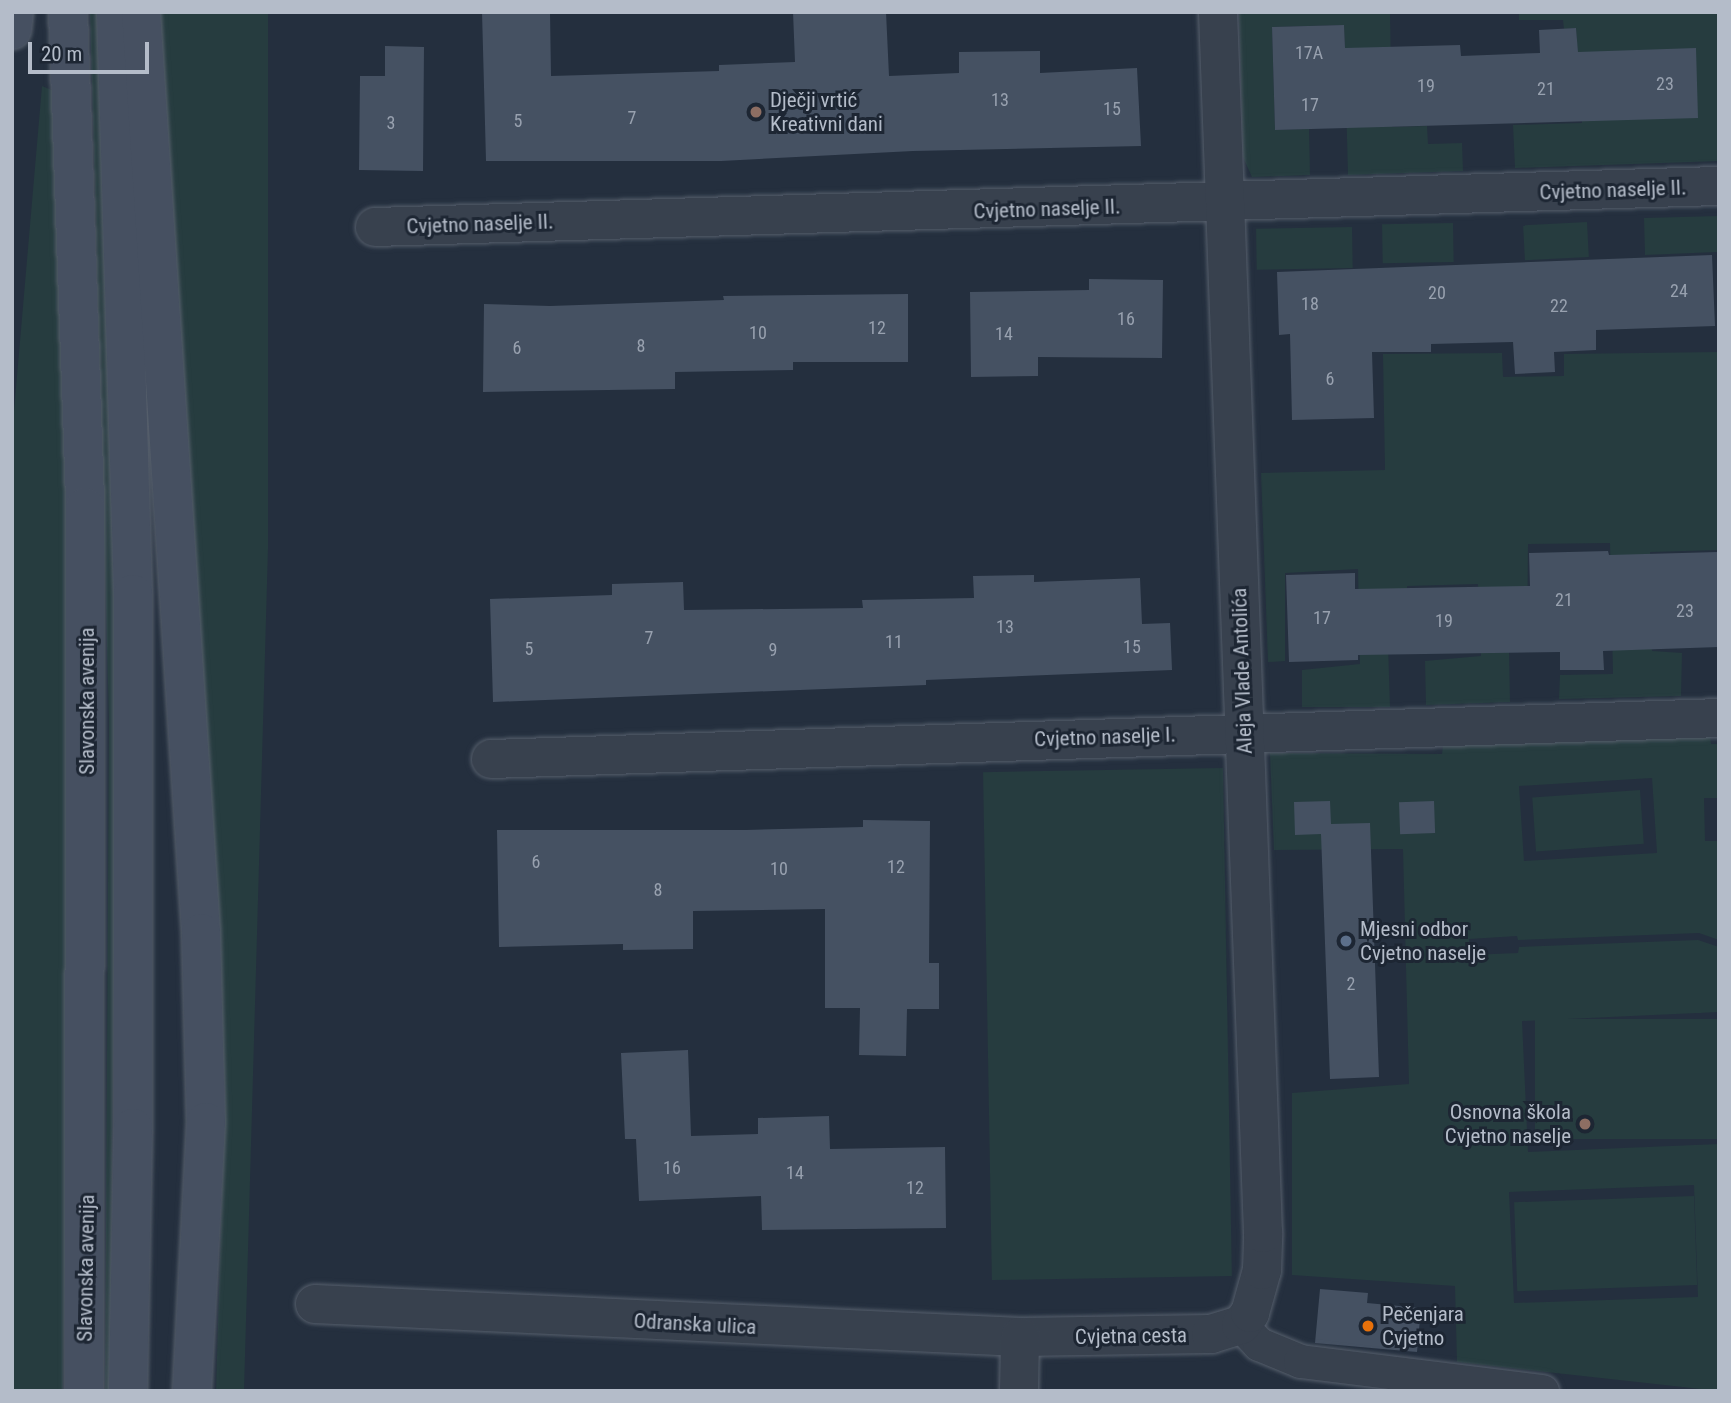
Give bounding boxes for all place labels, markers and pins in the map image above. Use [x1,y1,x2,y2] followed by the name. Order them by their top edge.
[770,87,883,137] place label: Dječji vrtić Kreativni dani
[748,104,764,120] marker: Dječji vrtić Kreativni dani
[1360,916,1486,966] place label: Mjesni odbor Cvjetno naselje
[1338,933,1354,949] marker: Mjesni odbor Cvjetno naselje
[1445,1099,1571,1149] place label: Osnovna škola Cvjetno naselje
[1577,1116,1593,1132] marker: Osnovna škola Cvjetno naselje
[1382,1301,1464,1351] place label: Pečenjara Cvjetno
[1360,1318,1376,1334] marker: Pečenjara Cvjetno

